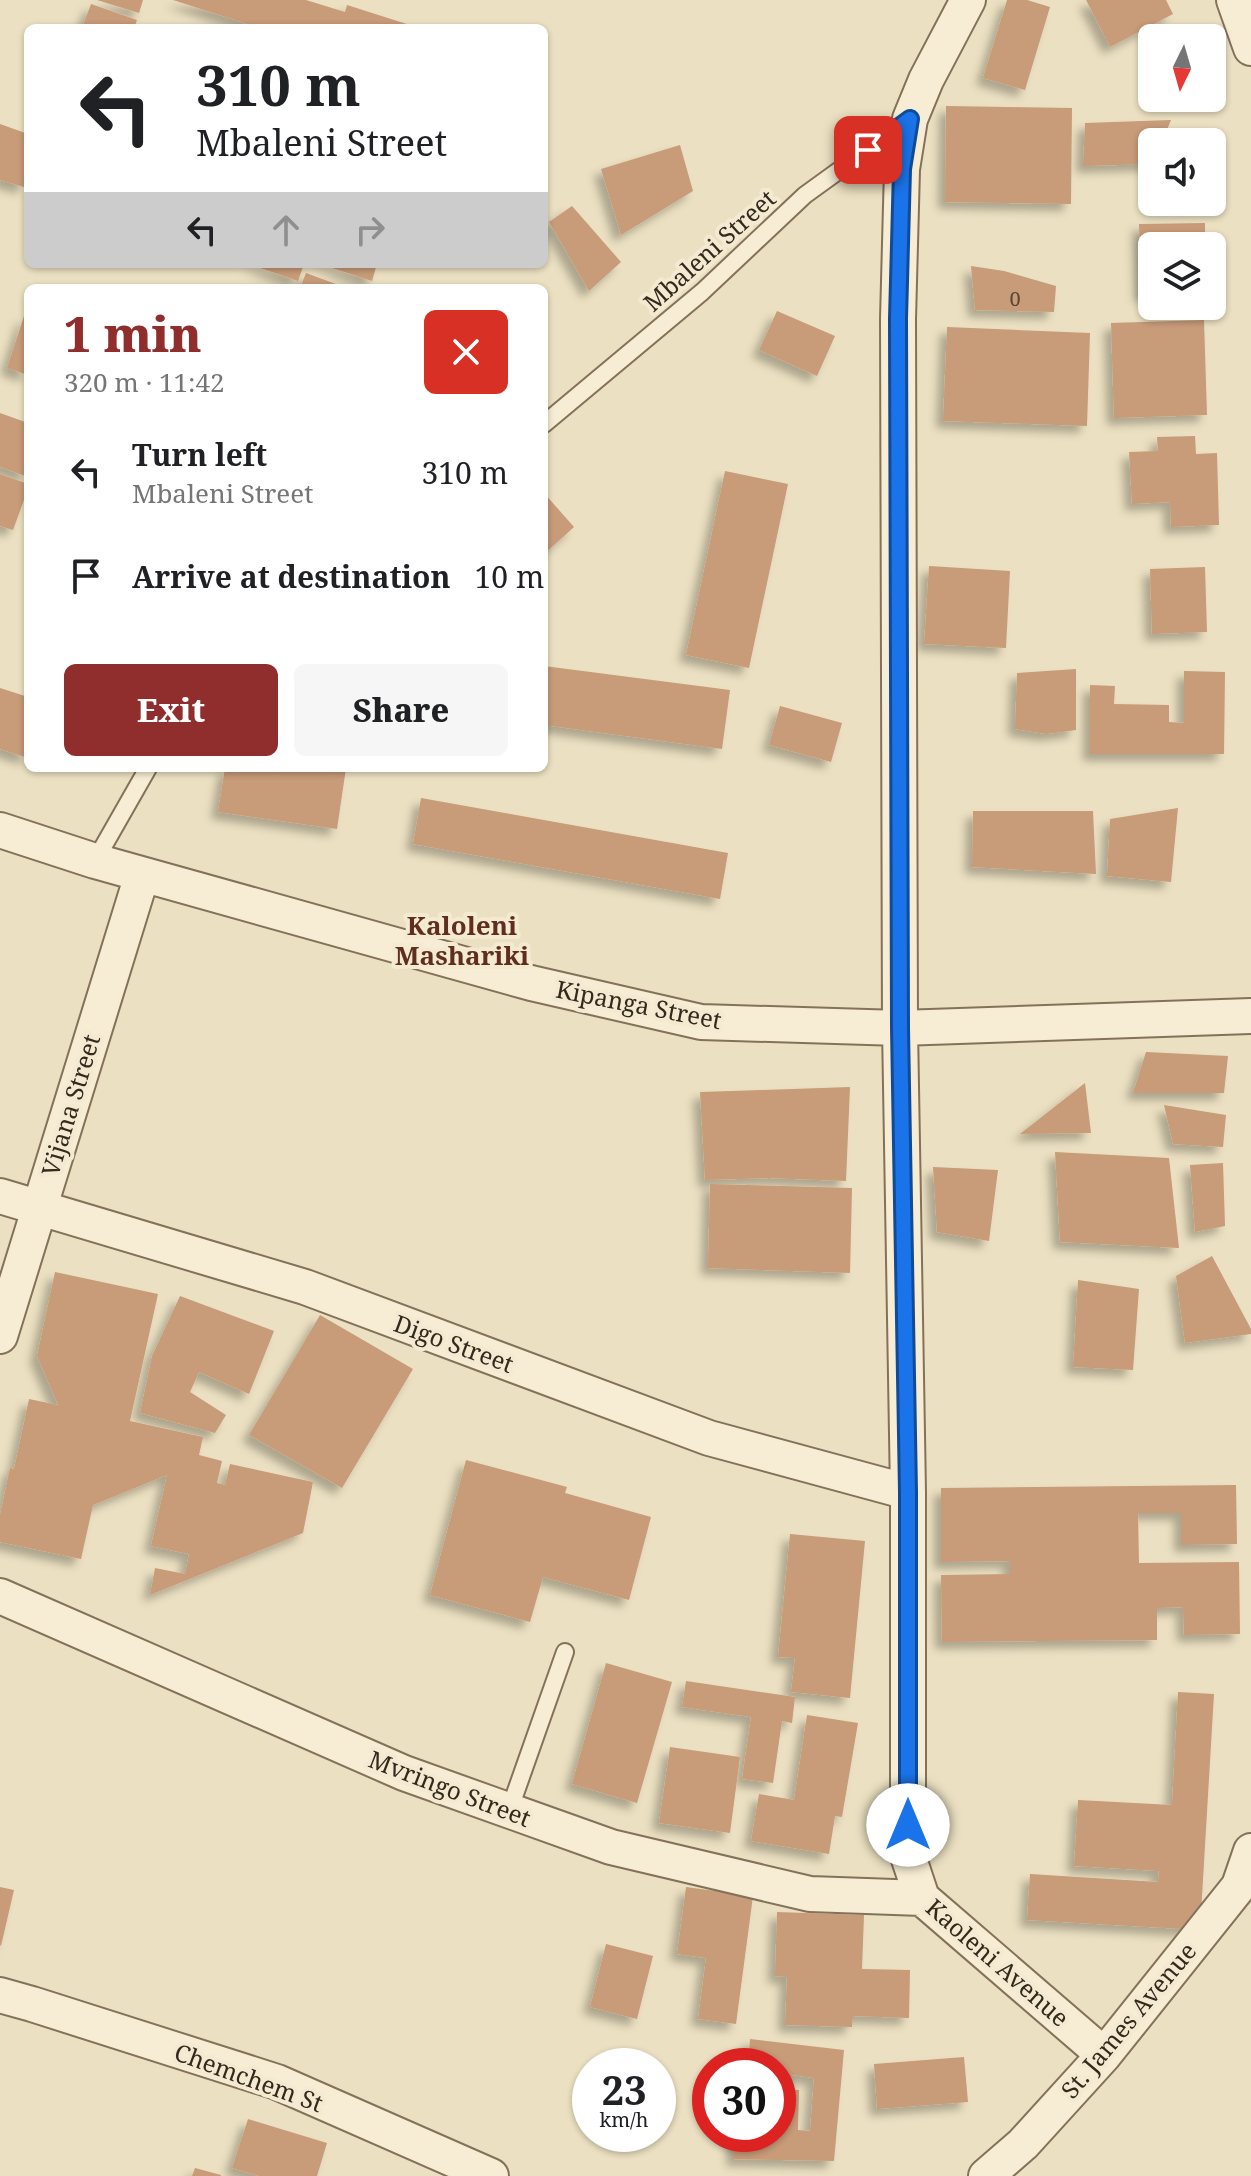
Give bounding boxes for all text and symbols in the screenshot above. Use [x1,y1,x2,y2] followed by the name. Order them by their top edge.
[1138,24,1226,112] north arrow
[1138,24,1226,320] map controls
[196,46,361,122] text: 310 m
[64,56,168,160] icon: left
[834,116,902,184] pin
[196,118,447,167] text: Mbaleni Street
[846,128,890,172] icon: arrive
[1138,128,1226,216] button: sound
[636,182,782,318] street label: Mbaleni Street
[180,208,224,252] icon: left
[264,208,308,252] icon: ahead
[348,208,392,252] icon: right
[1138,232,1226,320] button: layers
[1009,285,1021,312] house number: 0
[64,301,202,366] text: 1 min
[424,310,508,394] button: close
[64,364,225,400] text: 320 m · 11:42
[132,434,267,475] text: Turn left
[64,450,108,494] icon: left
[422,452,508,493] text: 310 m
[132,475,313,511] text: Mbaleni Street
[64,554,108,598] icon: arrive
[132,556,451,597] text: Arrive at destination
[475,556,544,597] text: 10 m
[64,664,278,756] button: Exit
[294,664,508,756] button: Share
[395,907,529,973] district label: Kaloleni Mashariki
[553,972,725,1036] street label: Kipanga Street
[33,1030,107,1180] street label: Vijana Street
[390,1306,518,1380] street label: Digo Street
[364,1742,536,1834] street label: Mvringo Street
[866,1783,950,1867] position arrow
[919,1891,1077,2033] street label: Kaoleni Avenue
[1053,1935,1203,2105] street label: St. James Avenue
[170,2035,328,2119] street label: Chemchem St
[692,2048,796,2152] speed limit sign: 30
[601,2062,647,2117] text: 23
[599,2106,649,2133] text: km/h

